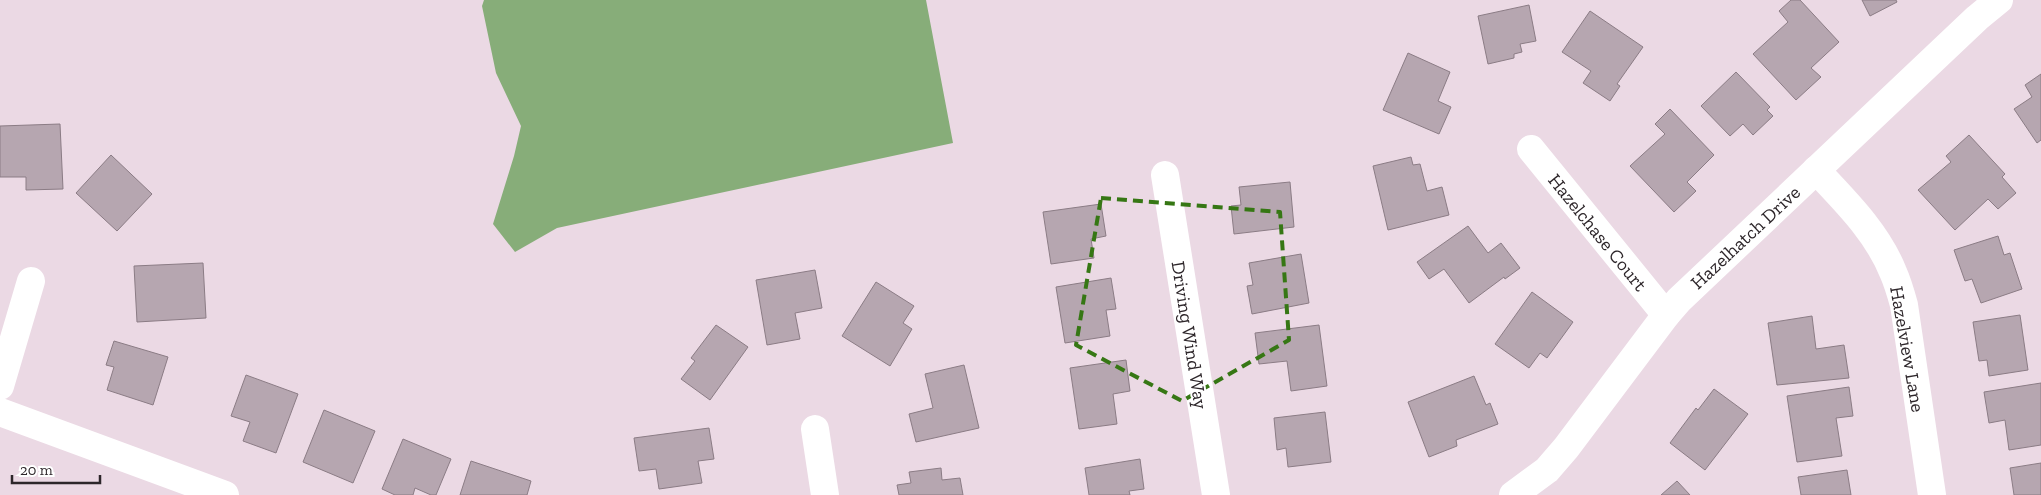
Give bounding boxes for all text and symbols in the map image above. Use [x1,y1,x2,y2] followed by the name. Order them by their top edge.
[1543,169,1652,296] street label: Hazelchase Court
[1686,181,1805,294] street label: Hazelhatch Drive
[1166,259,1213,411] street label: Driving Wind Way
[1885,284,1930,414] street label: Hazelview Lane
[12,452,100,484] scale bar
[20,461,53,479] text: 20 m

